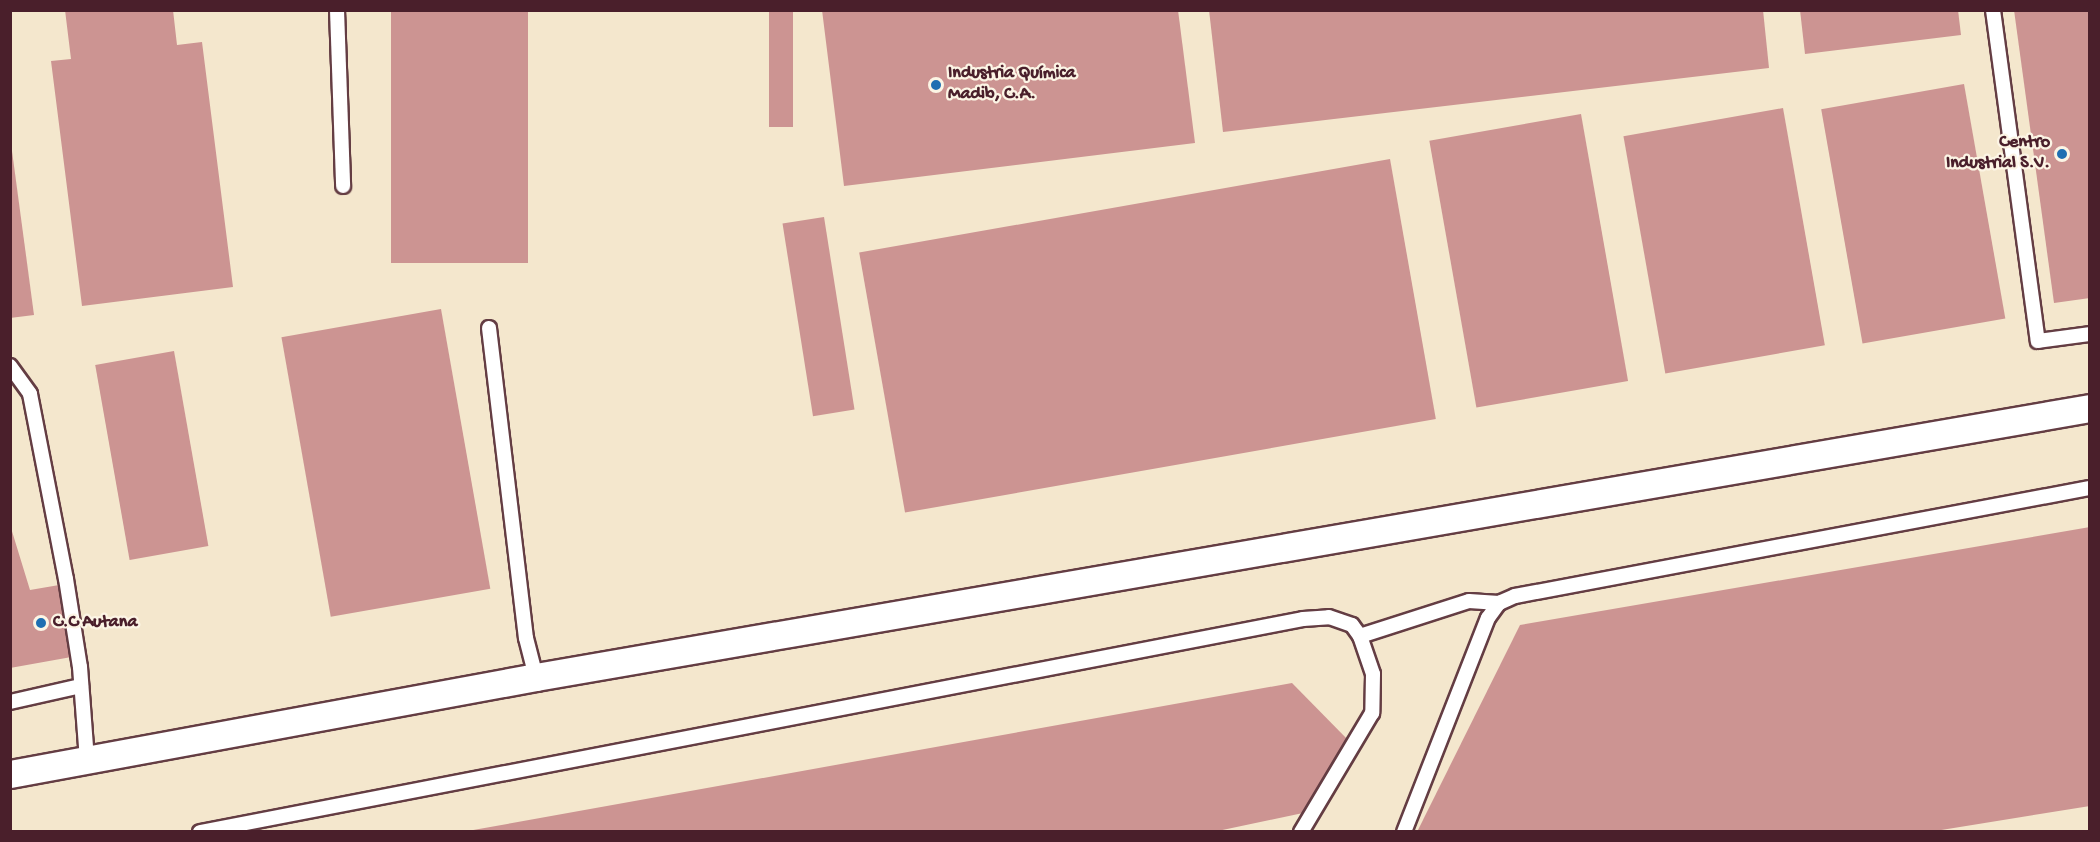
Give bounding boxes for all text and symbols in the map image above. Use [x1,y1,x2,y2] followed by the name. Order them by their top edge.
[948,64,1076,106] place label: Industria Química Madib, C.A.
[929,78,943,92] marker: Industria Química Madib, C.A.
[1946,133,2050,176] place label: Centro Industrial S.V.
[2055,147,2069,161] marker: Centro Industrial S.V.
[53,612,137,634] place label: C.C Autana
[34,616,48,630] marker: C.C Autana

